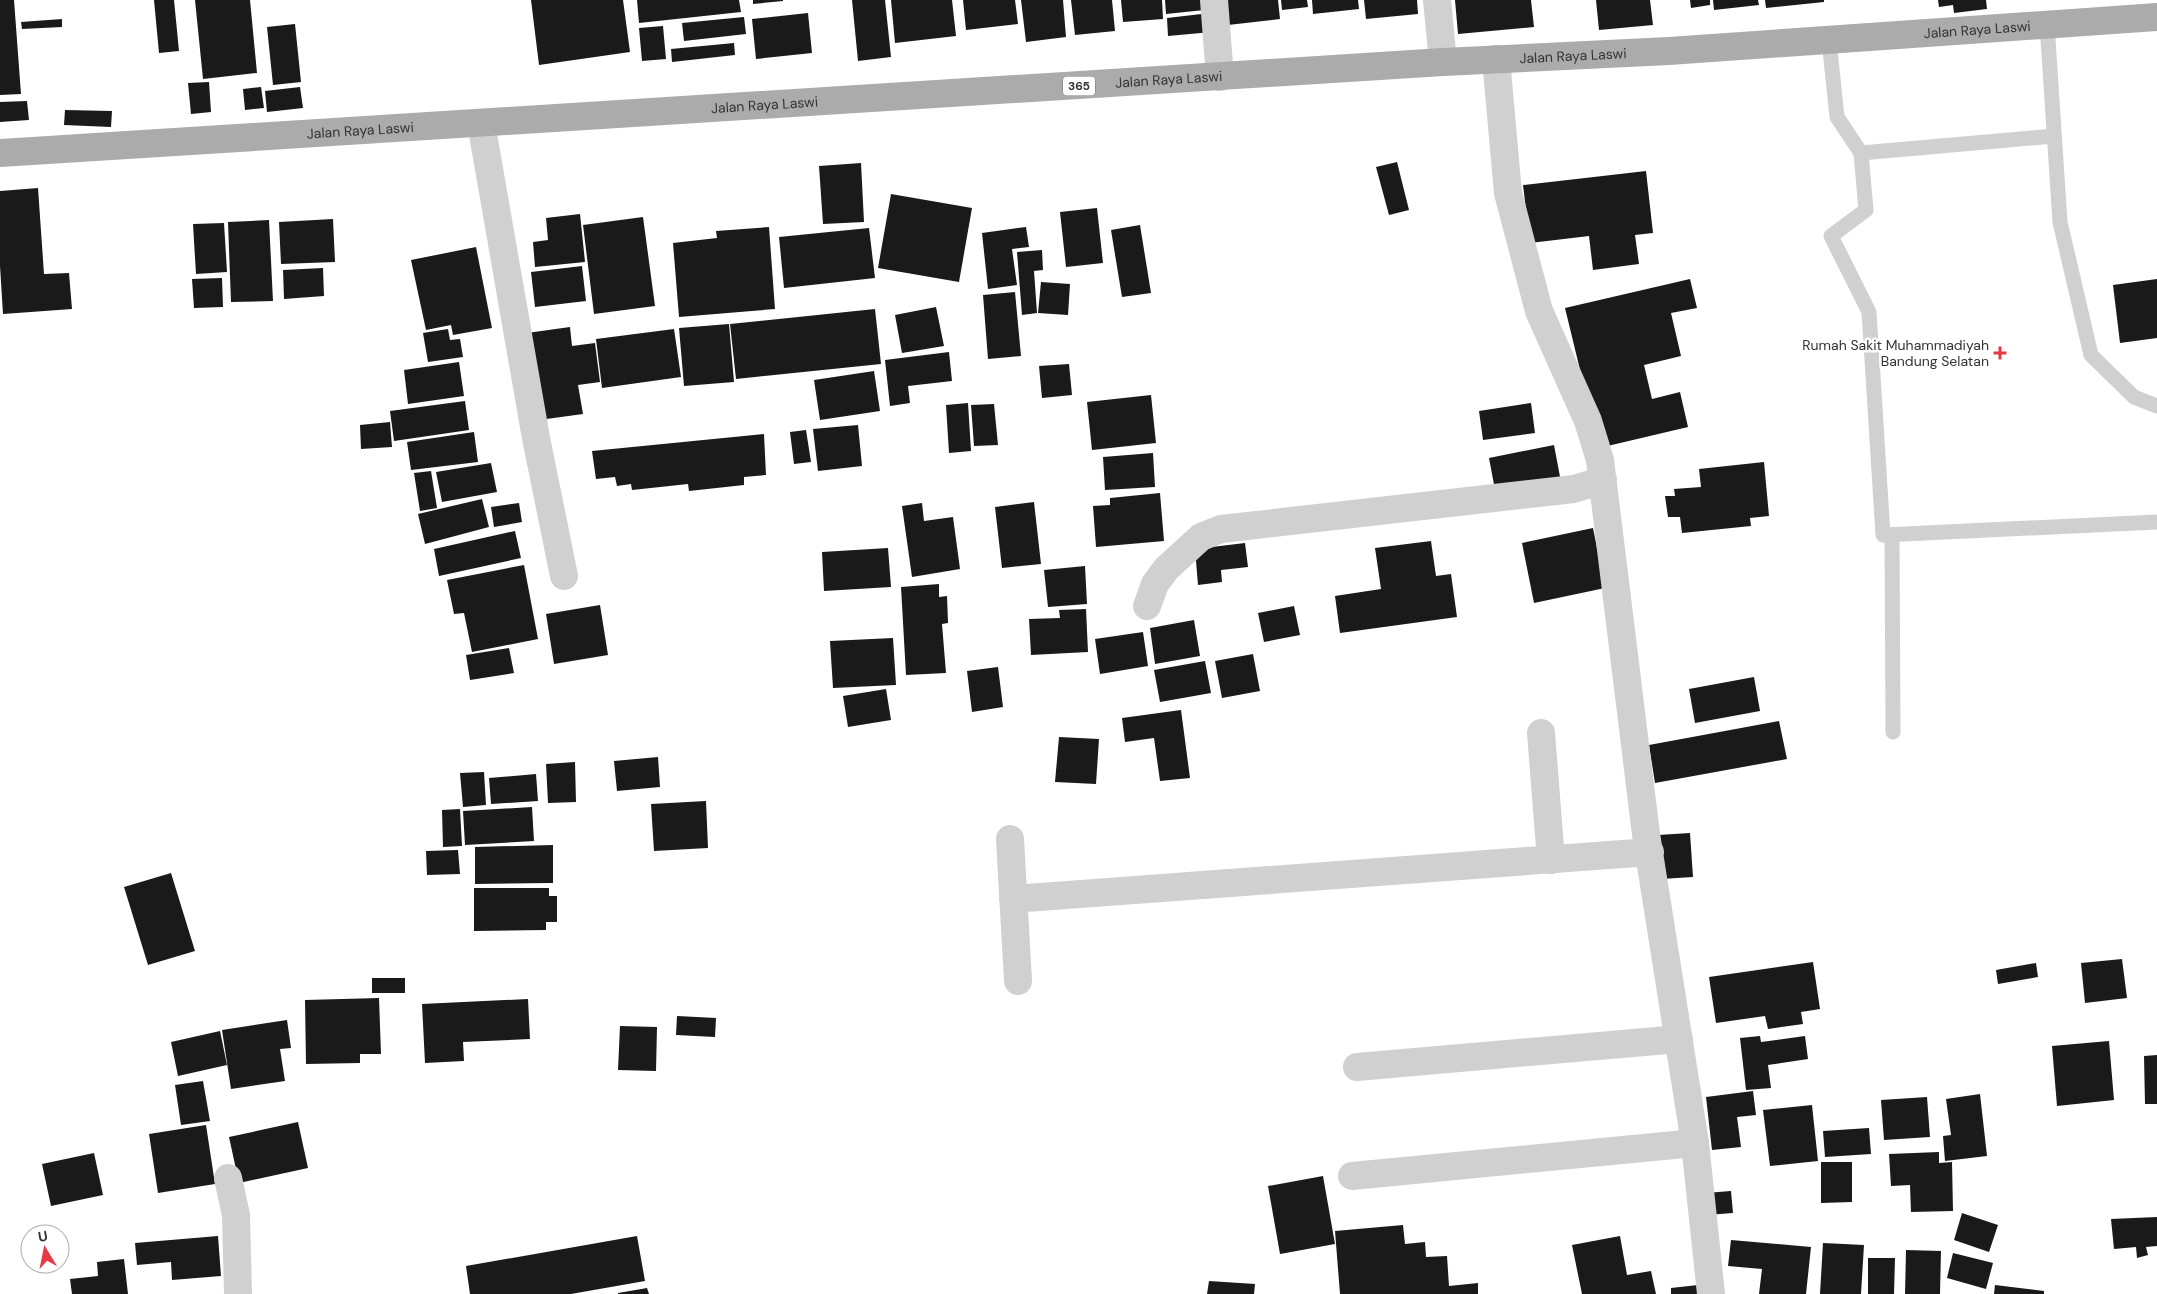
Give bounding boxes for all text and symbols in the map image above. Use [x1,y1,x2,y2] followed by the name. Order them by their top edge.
[1923,17,2031,42] street label: Jalan Raya Laswi
[1519,44,1627,67] street label: Jalan Raya Laswi
[1115,67,1223,92] street label: Jalan Raya Laswi
[1063,76,1095,95] road number: 365
[710,92,819,117] street label: Jalan Raya Laswi
[306,118,414,143] street label: Jalan Raya Laswi
[1802,336,1989,370] place label: Rumah Sakit Muhammadiyah Bandung Selatan
[1993,346,2007,360] marker: Rumah Sakit Muhammadiyah Bandung Selatan
[20,1224,70,1274] north arrow
[36,1227,49,1246] text: U

